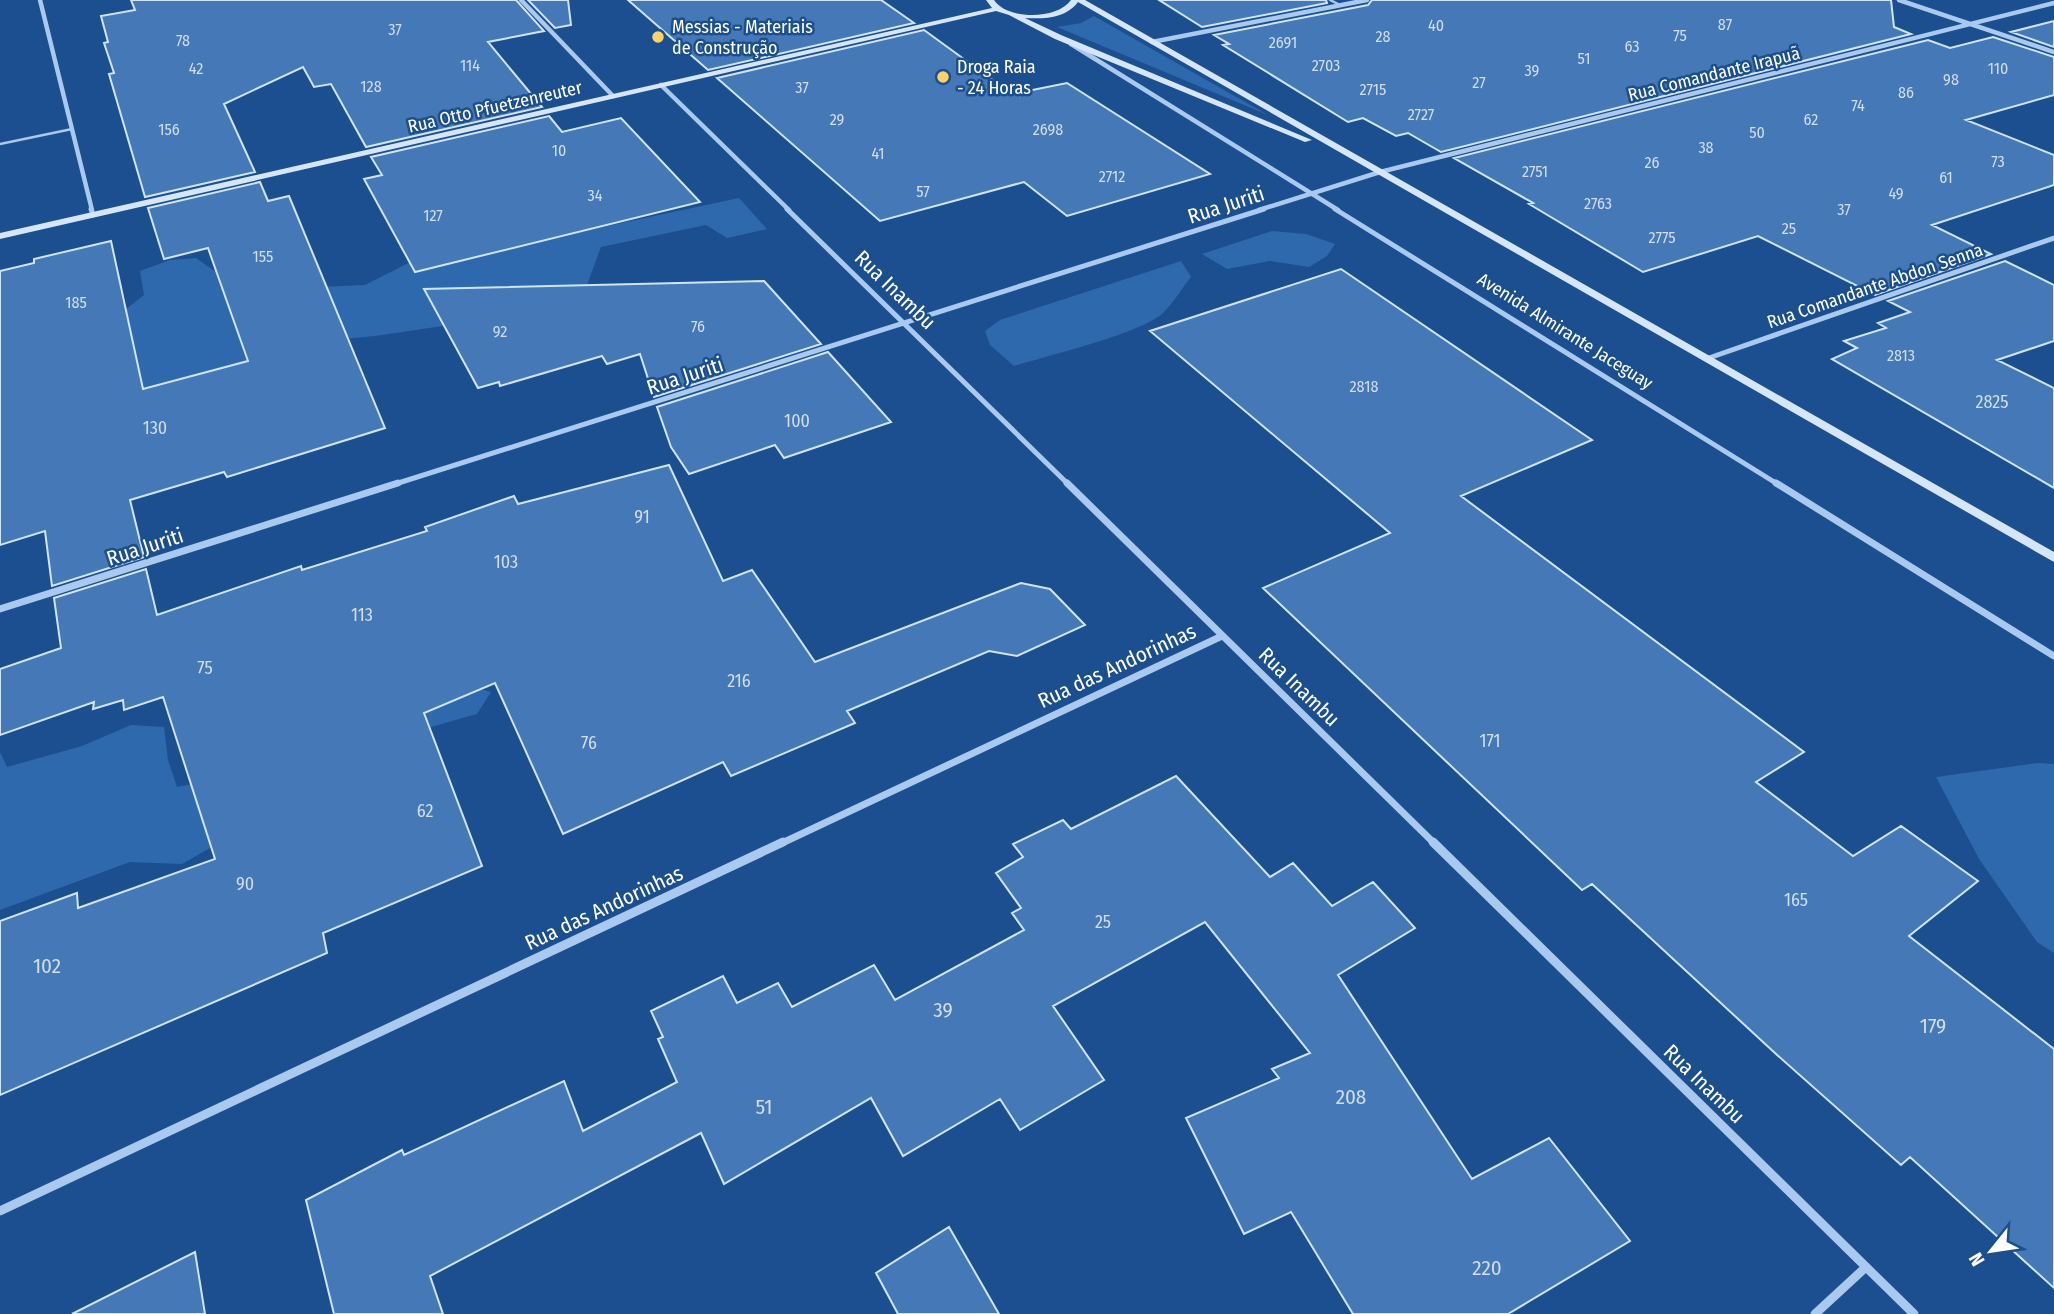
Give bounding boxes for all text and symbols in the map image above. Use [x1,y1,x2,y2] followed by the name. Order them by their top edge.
[1718,15,1733,34] house number: 87
[672,16,813,59] place label: Messias - Materiais de Construção
[1428,16,1444,35] house number: 40
[388,20,402,39] house number: 37
[1673,26,1687,45] house number: 75
[1375,27,1391,46] house number: 28
[650,29,666,45] marker: Messias - Materiais de Construção
[176,31,190,50] house number: 78
[1269,33,1297,52] house number: 2691
[1624,37,1640,56] house number: 63
[1626,42,1802,106] street label: Rua Comandante Irapuã
[1578,49,1590,68] house number: 51
[460,56,480,75] house number: 114
[957,56,1036,99] place label: Droga Raia - 24 Horas
[1312,56,1340,75] house number: 2703
[189,59,203,78] house number: 42
[1988,59,2008,78] house number: 110
[1525,61,1540,80] house number: 39
[935,69,951,85] marker: Droga Raia - 24 Horas
[1943,70,1959,89] house number: 98
[1472,73,1486,92] house number: 27
[406,76,585,138] street label: Rua Otto Pfuetzenreuter
[360,77,382,96] house number: 128
[795,78,809,97] house number: 37
[1360,80,1386,99] house number: 2715
[1898,83,1914,102] house number: 86
[1851,96,1865,115] house number: 74
[1408,105,1435,124] house number: 2727
[830,110,845,129] house number: 29
[1804,110,1818,129] house number: 62
[158,120,180,139] house number: 156
[1033,120,1063,139] house number: 2698
[1749,123,1765,142] house number: 50
[1698,138,1714,157] house number: 38
[552,141,566,160] house number: 10
[871,144,885,163] house number: 41
[1991,152,2005,171] house number: 73
[1645,153,1660,172] house number: 26
[1522,162,1548,181] house number: 2751
[1099,167,1125,186] house number: 2712
[1939,168,1953,187] house number: 61
[1184,180,1268,230] street label: Rua Juriti
[916,182,930,201] house number: 57
[1888,184,1904,203] house number: 49
[588,186,603,205] house number: 34
[1584,194,1612,213] house number: 2763
[1837,200,1851,219] house number: 37
[423,206,443,225] house number: 127
[1782,219,1796,238] house number: 25
[1648,228,1676,247] house number: 2775
[1764,239,1986,333] street label: Rua Comandante Abdon Senna
[849,245,941,335] street label: Rua Inambu
[253,247,273,266] house number: 155
[1473,268,1657,394] street label: Avenida Almirante Jaceguay
[65,293,87,312] house number: 185
[691,317,705,336] house number: 76
[493,322,507,341] house number: 92
[1887,346,1915,365] house number: 2813
[643,351,727,401] street label: Rua Juriti
[1350,377,1378,396] house number: 2818
[1975,391,2009,413] house number: 2825
[784,410,810,432] house number: 100
[143,417,167,439] house number: 130
[634,506,650,528] house number: 91
[103,522,187,572] street label: Rua Juriti
[494,551,518,573] house number: 103
[351,604,373,626] house number: 113
[1034,618,1200,714] street label: Rua das Andorinhas
[1253,642,1345,732] street label: Rua Inambu
[197,657,213,679] house number: 75
[727,670,751,692] house number: 216
[1479,730,1501,752] house number: 171
[581,732,597,754] house number: 76
[417,800,433,822] house number: 62
[521,860,687,956] street label: Rua das Andorinhas
[236,873,254,895] house number: 90
[1784,889,1808,911] house number: 165
[1095,911,1111,933] house number: 25
[33,953,61,979] house number: 102
[933,997,953,1023] house number: 39
[1920,1013,1946,1039] house number: 179
[1658,1039,1750,1129] street label: Rua Inambu
[1336,1084,1366,1110] house number: 208
[756,1094,772,1120] house number: 51
[1956,1216,2026,1286] north arrow
[1964,1249,1990,1270] text: N
[1472,1255,1502,1281] house number: 220

